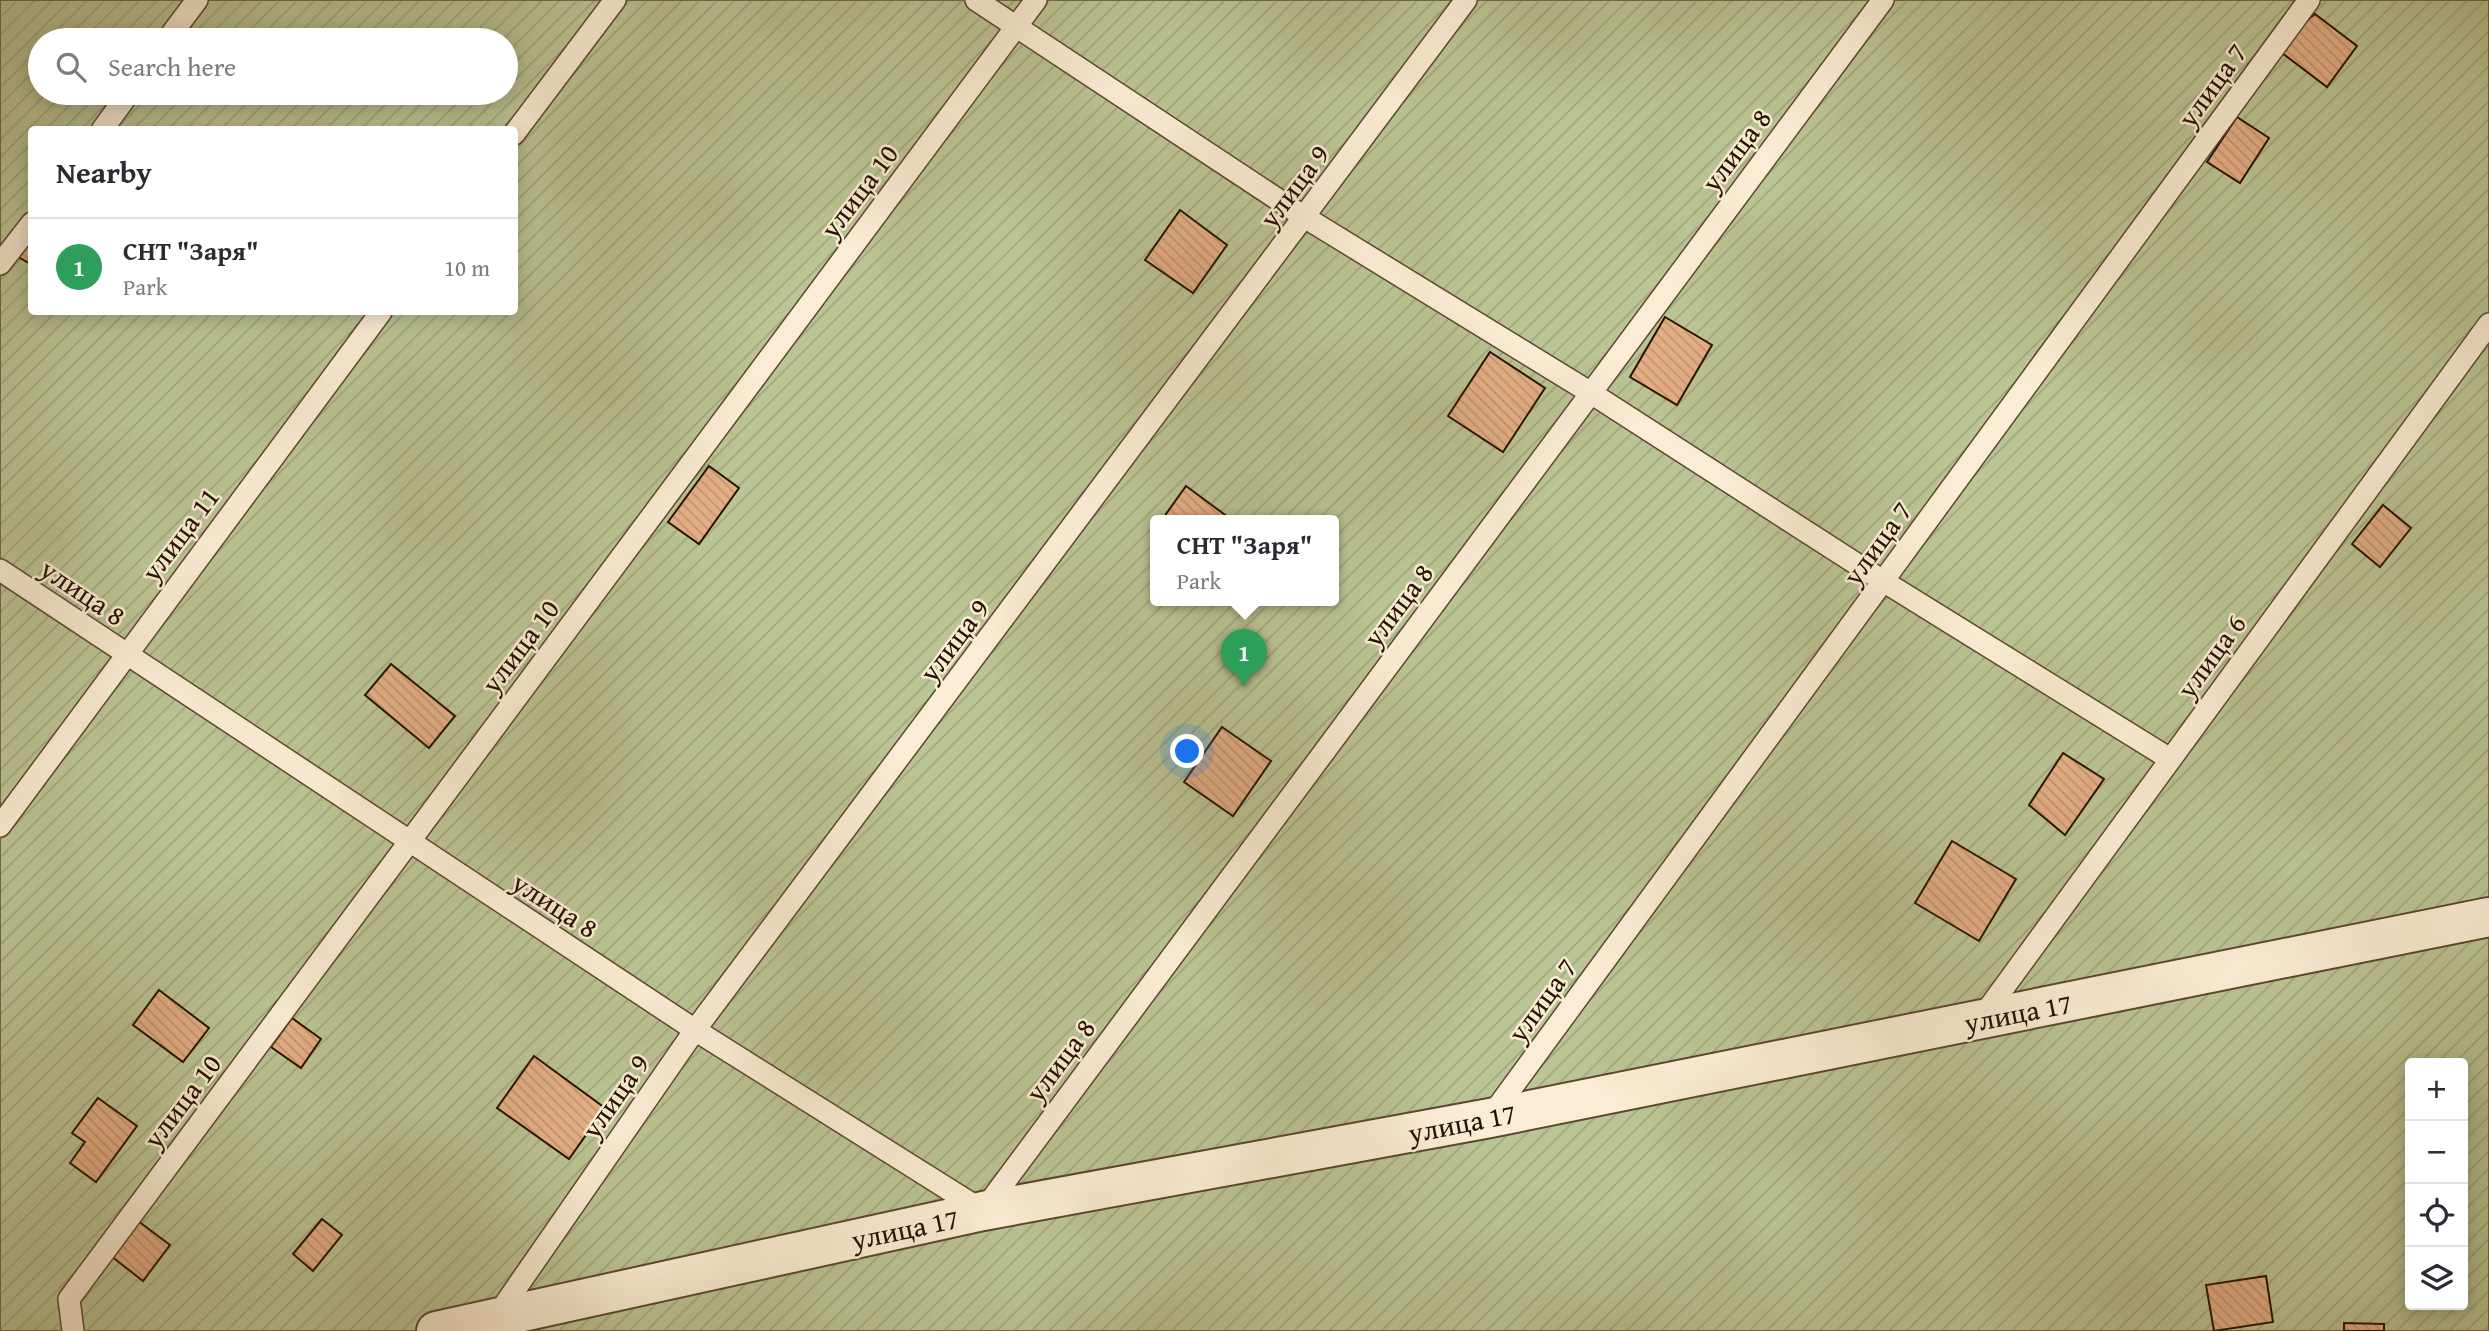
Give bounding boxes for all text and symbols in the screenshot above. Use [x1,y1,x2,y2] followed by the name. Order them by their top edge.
[28,28,518,105] search box
[2166,34,2256,136] street label: улица 7
[108,47,236,86] text: Search here
[52,48,90,86] icon: search
[1690,99,1781,201] street label: улица 8
[809,135,908,247] street label: улица 10
[1248,135,1339,237] street label: улица 9
[56,150,152,194] text: Nearby
[123,231,259,270] text: СНТ "Заря"
[73,251,85,284] text: 1
[444,251,490,284] text: 10 m
[123,270,167,303] text: Park
[130,478,229,590] street label: улица 11
[1831,492,1921,594] street label: улица 7
[1150,515,1339,606] popup
[1177,525,1312,564] text: СНТ "Заря"
[32,547,134,635] street label: улица 8
[1352,554,1443,656] street label: улица 8
[1177,564,1221,597] text: Park
[908,589,999,691] street label: улица 9
[470,590,569,702] street label: улица 10
[2165,605,2255,707] street label: улица 6
[1221,629,1267,687] pin: 1
[1170,734,1204,768] your location
[503,861,606,948] street label: улица 8
[1496,949,1586,1051] street label: улица 7
[1960,982,2075,1043] street label: улица 17
[1014,1009,1105,1111] street label: улица 8
[132,1045,231,1157] street label: улица 10
[570,1045,659,1147] street label: улица 9
[2405,1058,2468,1310] map controls
[2405,1058,2468,1121] button: +
[1404,1092,1519,1153] street label: улица 17
[2405,1121,2468,1184] button: −
[2405,1184,2468,1247] button: locate
[846,1197,962,1260] street label: улица 17
[2405,1247,2468,1310] button: layers

